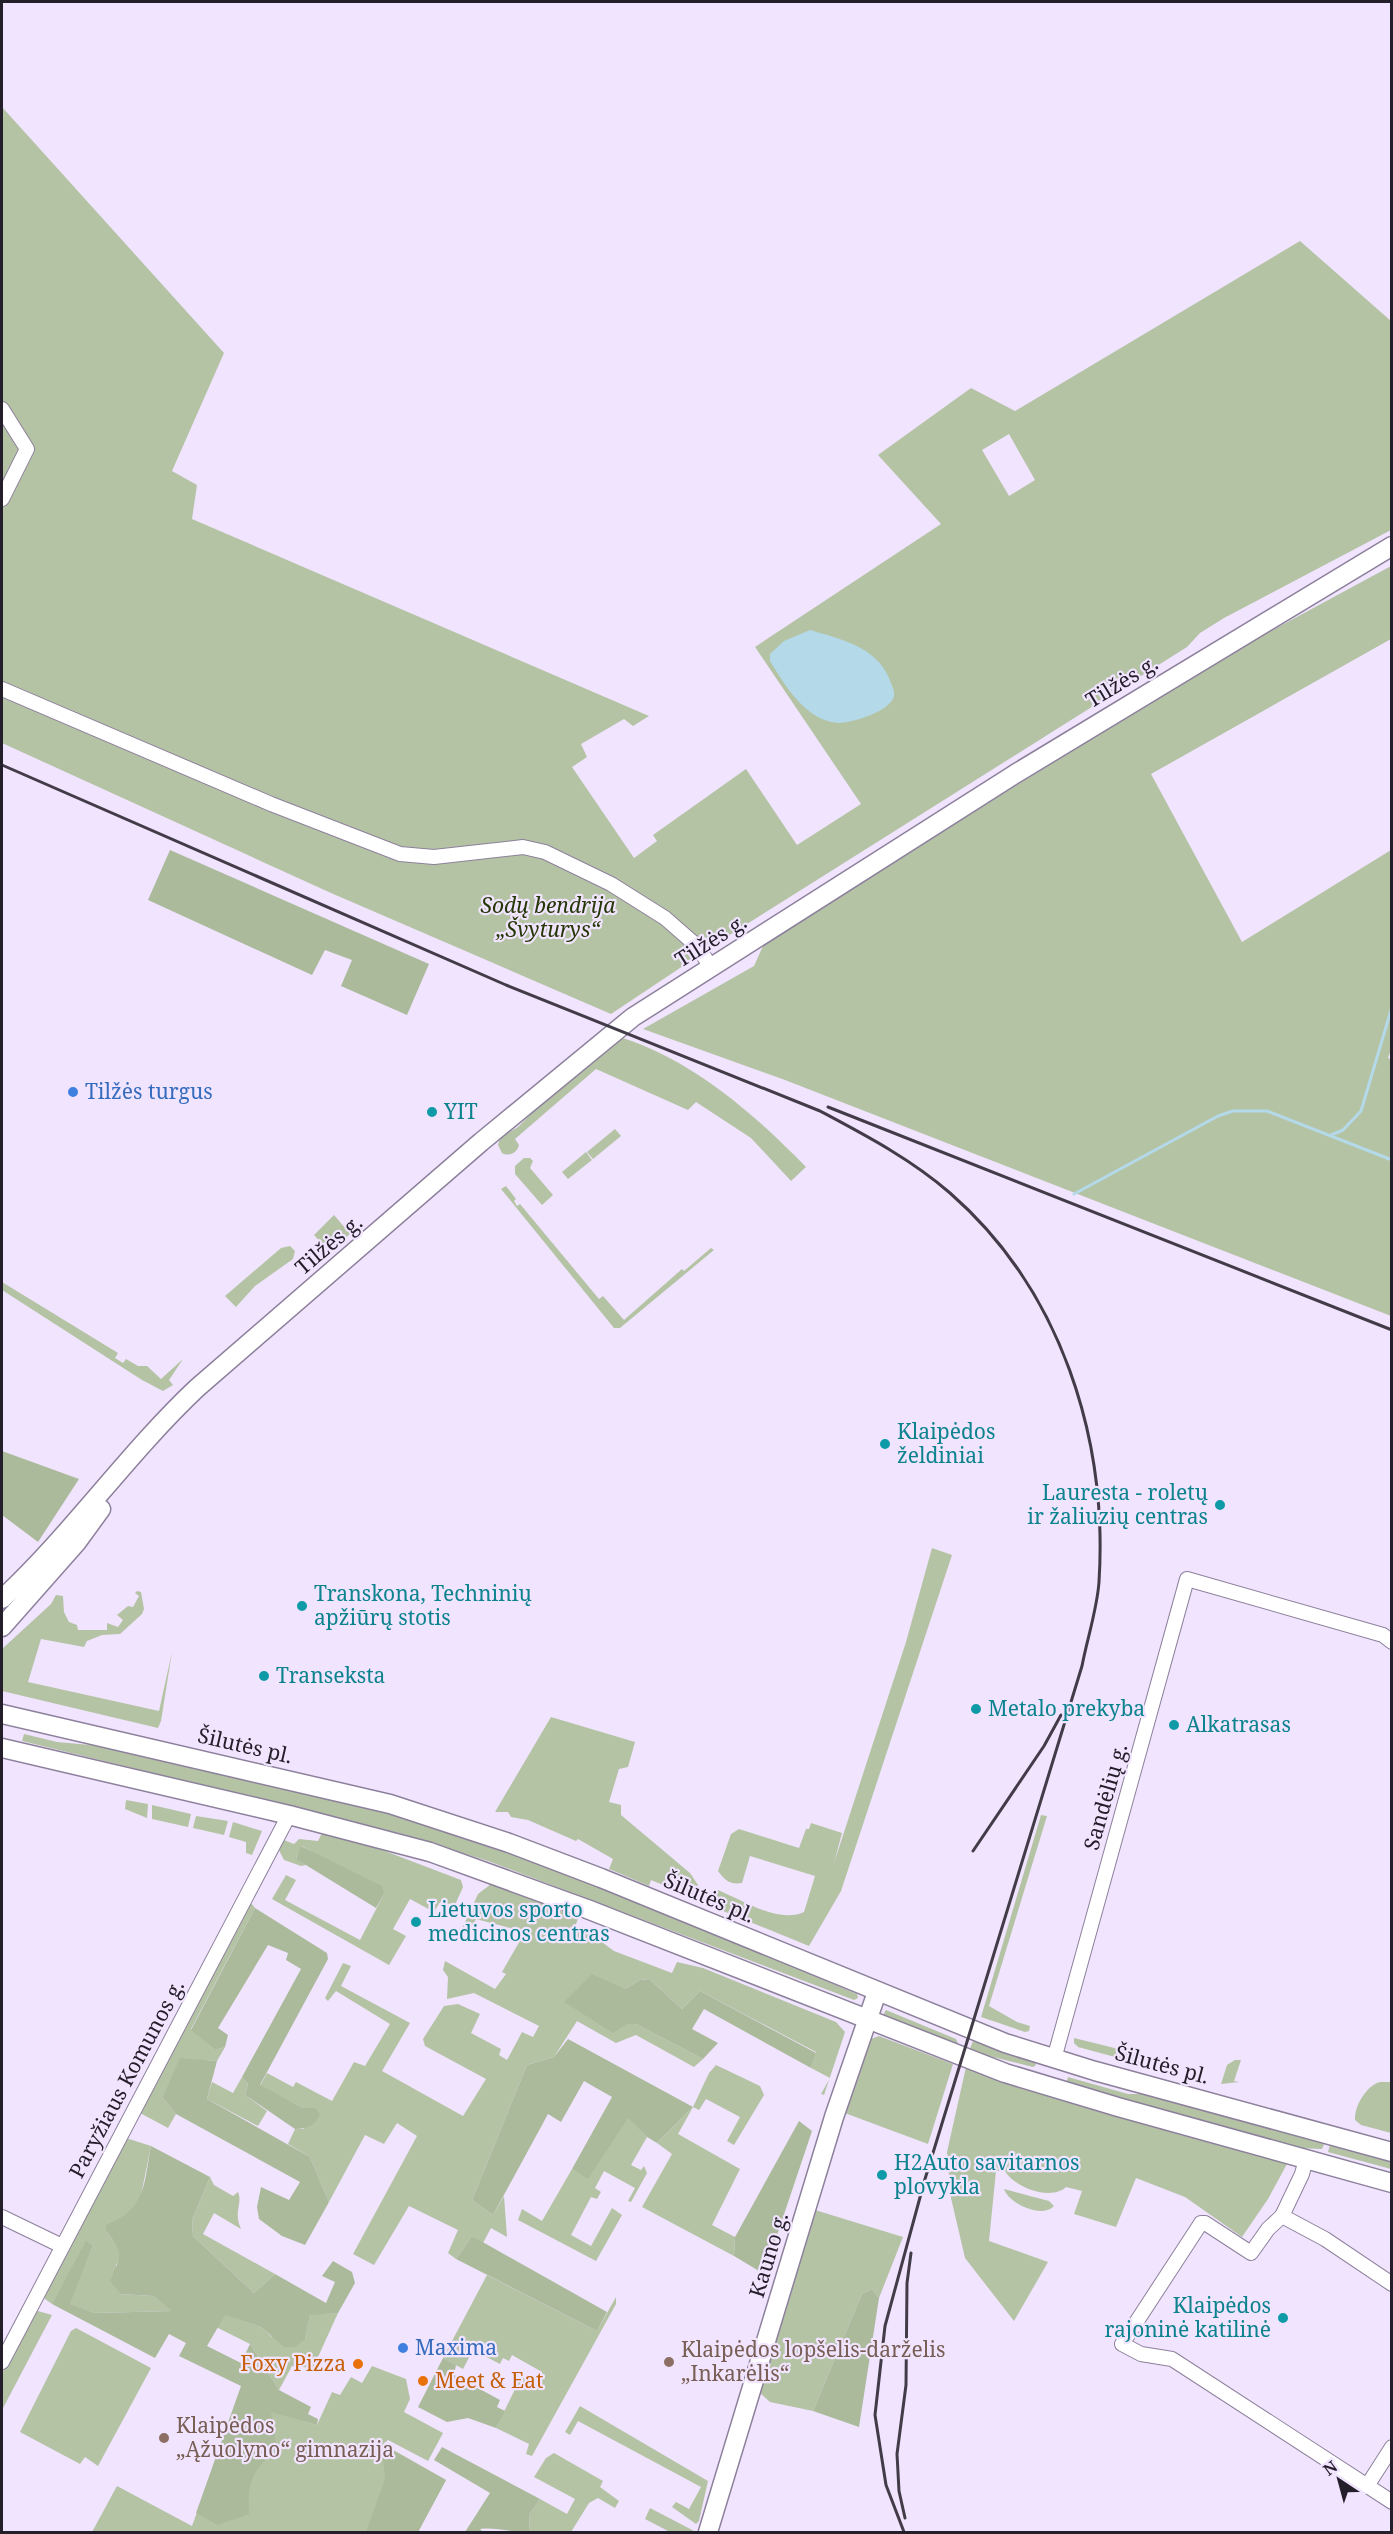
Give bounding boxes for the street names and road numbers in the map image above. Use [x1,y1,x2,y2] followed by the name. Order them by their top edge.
[1080,649,1163,714] street label: Tilžės g.
[669,907,752,973] street label: Tilžės g.
[289,1208,368,1281] street label: Tilžės g.
[195,1721,295,1769] street label: Šilutės pl.
[1076,1740,1134,1853] street label: Sandėlių g.
[660,1865,759,1929] street label: Šilutės pl.
[62,1975,190,2182] street label: Paryžiaus Komunos g.
[1112,2038,1212,2090] street label: Šilutės pl.
[742,2209,794,2301] street label: Kauno g.

